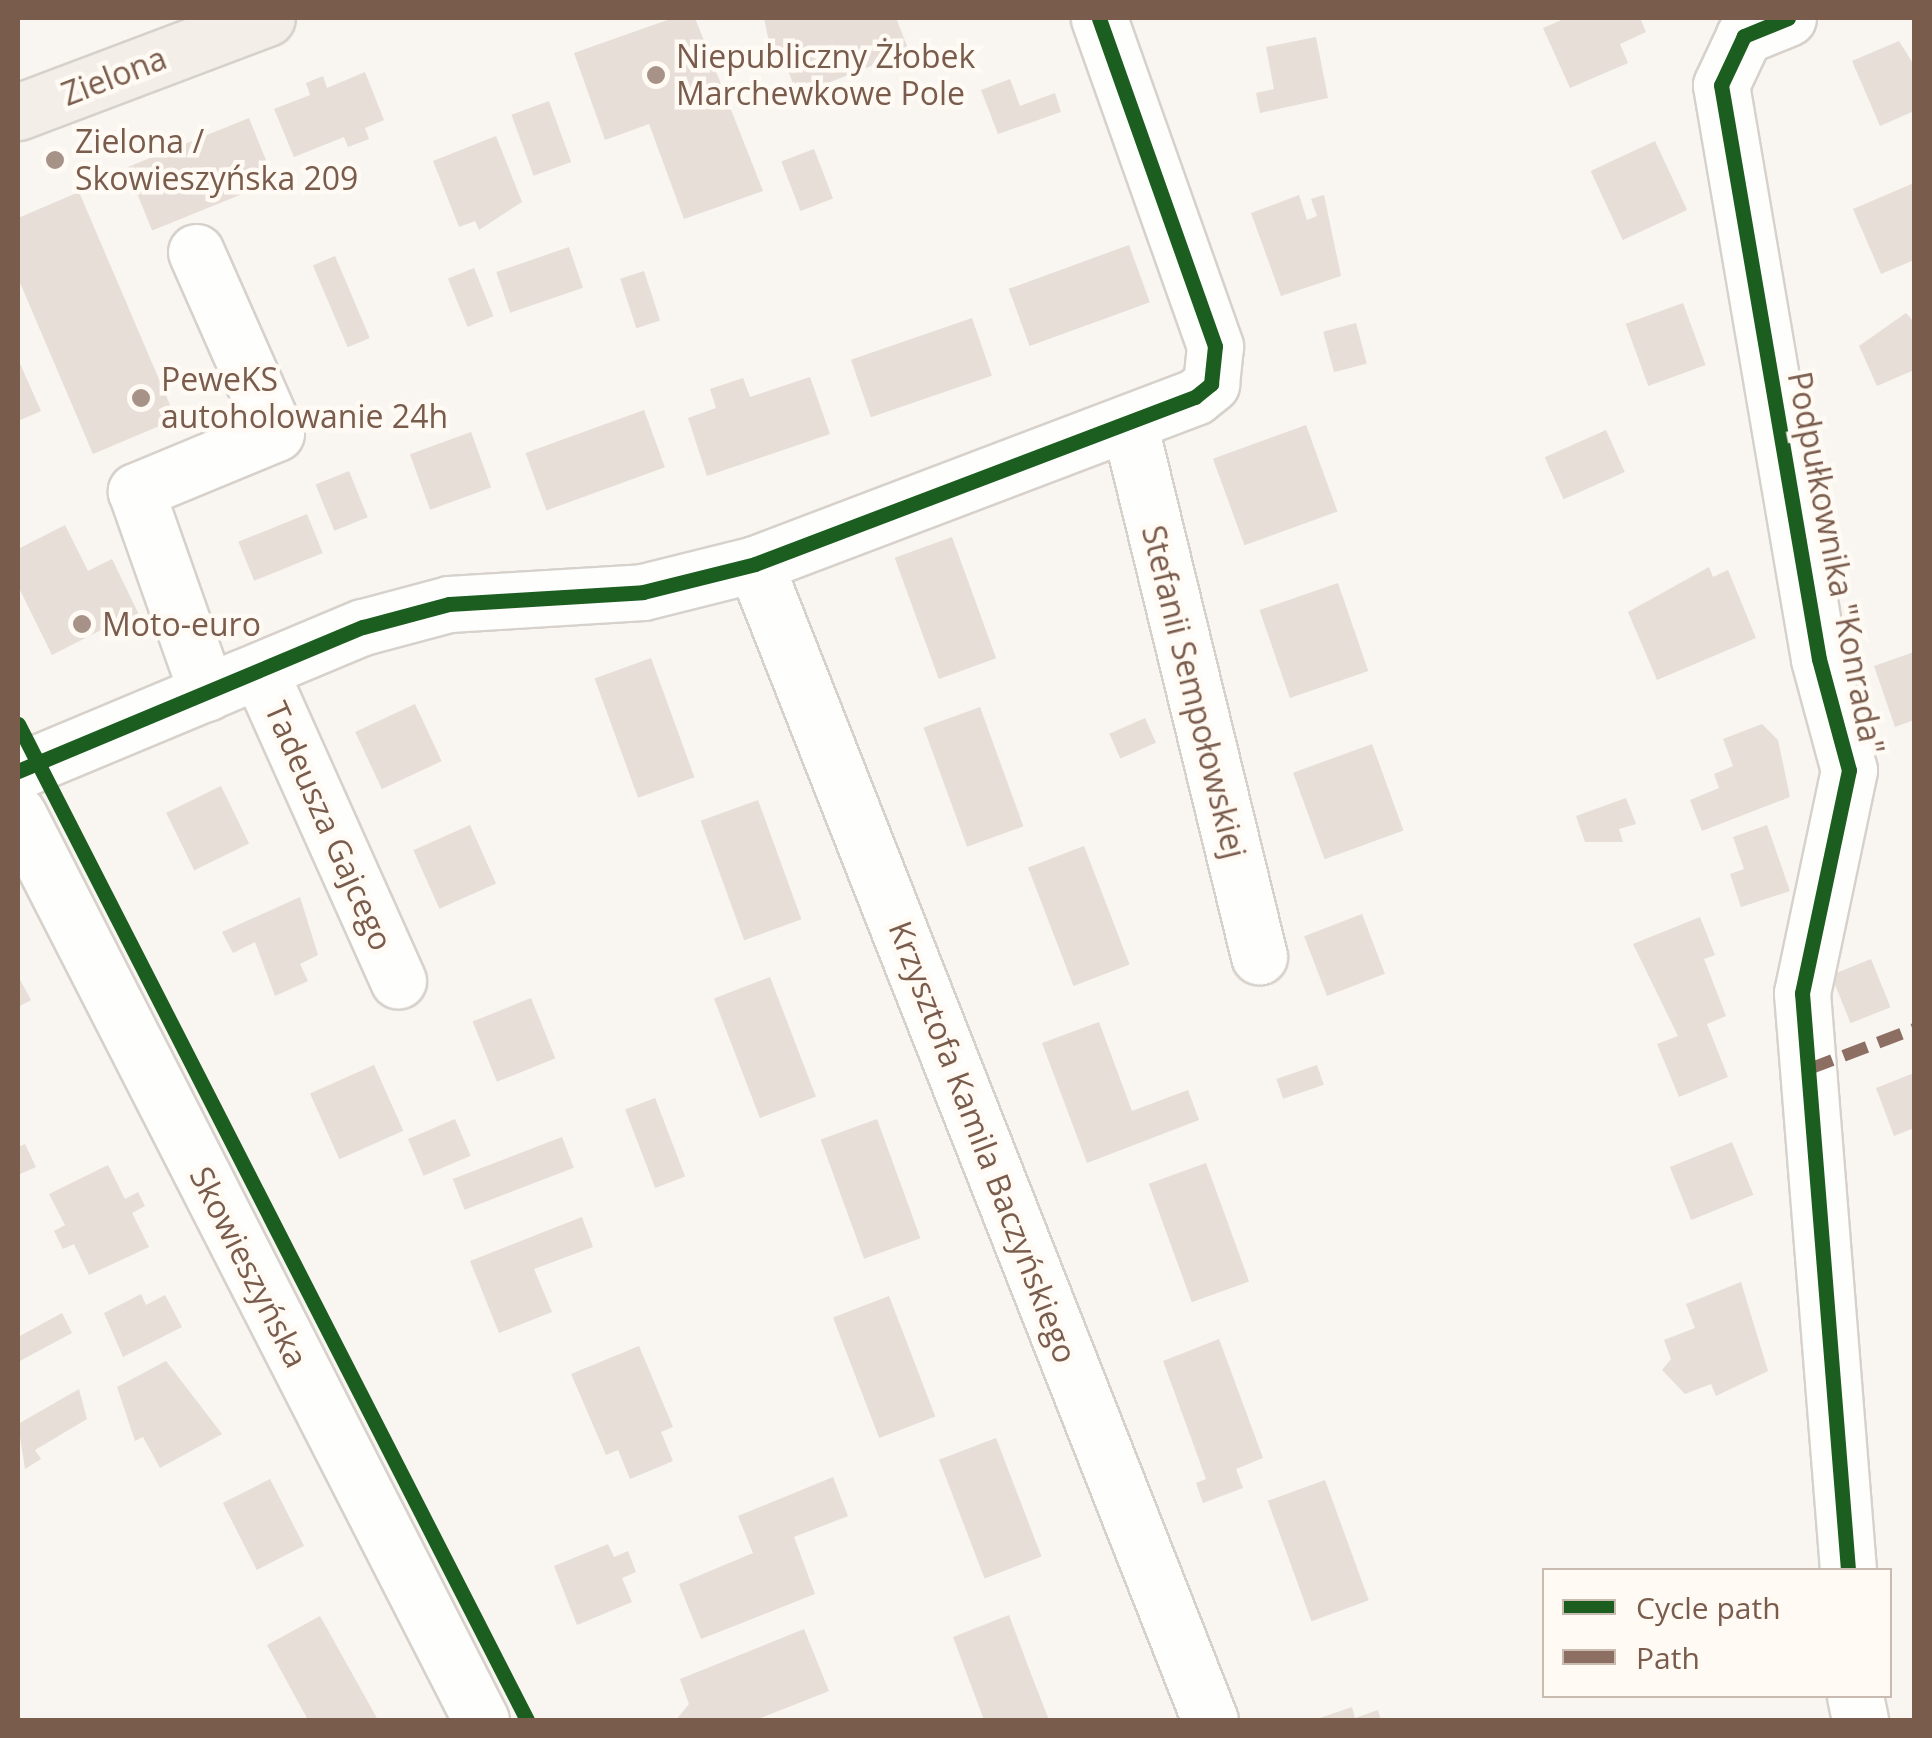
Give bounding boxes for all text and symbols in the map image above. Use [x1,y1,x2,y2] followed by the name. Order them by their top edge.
[676,38,975,113] place label: Niepubliczny Żłobek Marchewkowe Pole
[56,39,172,113] street label: Zielona
[645,64,667,86] marker: Niepubliczny Żłobek Marchewkowe Pole
[75,123,358,198] place label: Zielona / Skowieszyńska 209
[44,149,66,171] marker: Zielona / Skowieszyńska 209
[161,361,448,436] place label: PeweKS autoholowanie 24h
[1780,368,1892,758] street label: Podpułkownika "Konrada"
[130,387,152,409] marker: PeweKS autoholowanie 24h
[1134,522,1254,862] street label: Stefanii Sempołowskiej
[102,605,261,643] place label: Moto-euro
[71,613,93,635] marker: Moto-euro
[257,696,401,956] street label: Tadeusza Gajcego
[881,916,1085,1368] street label: Krzysztofa Kamila Baczyńskiego
[182,1160,316,1374] street label: Skowieszyńska
[1542,1568,1892,1698] legend
[1636,1587,1781,1628] text: Cycle path
[1636,1637,1700,1678] text: Path

